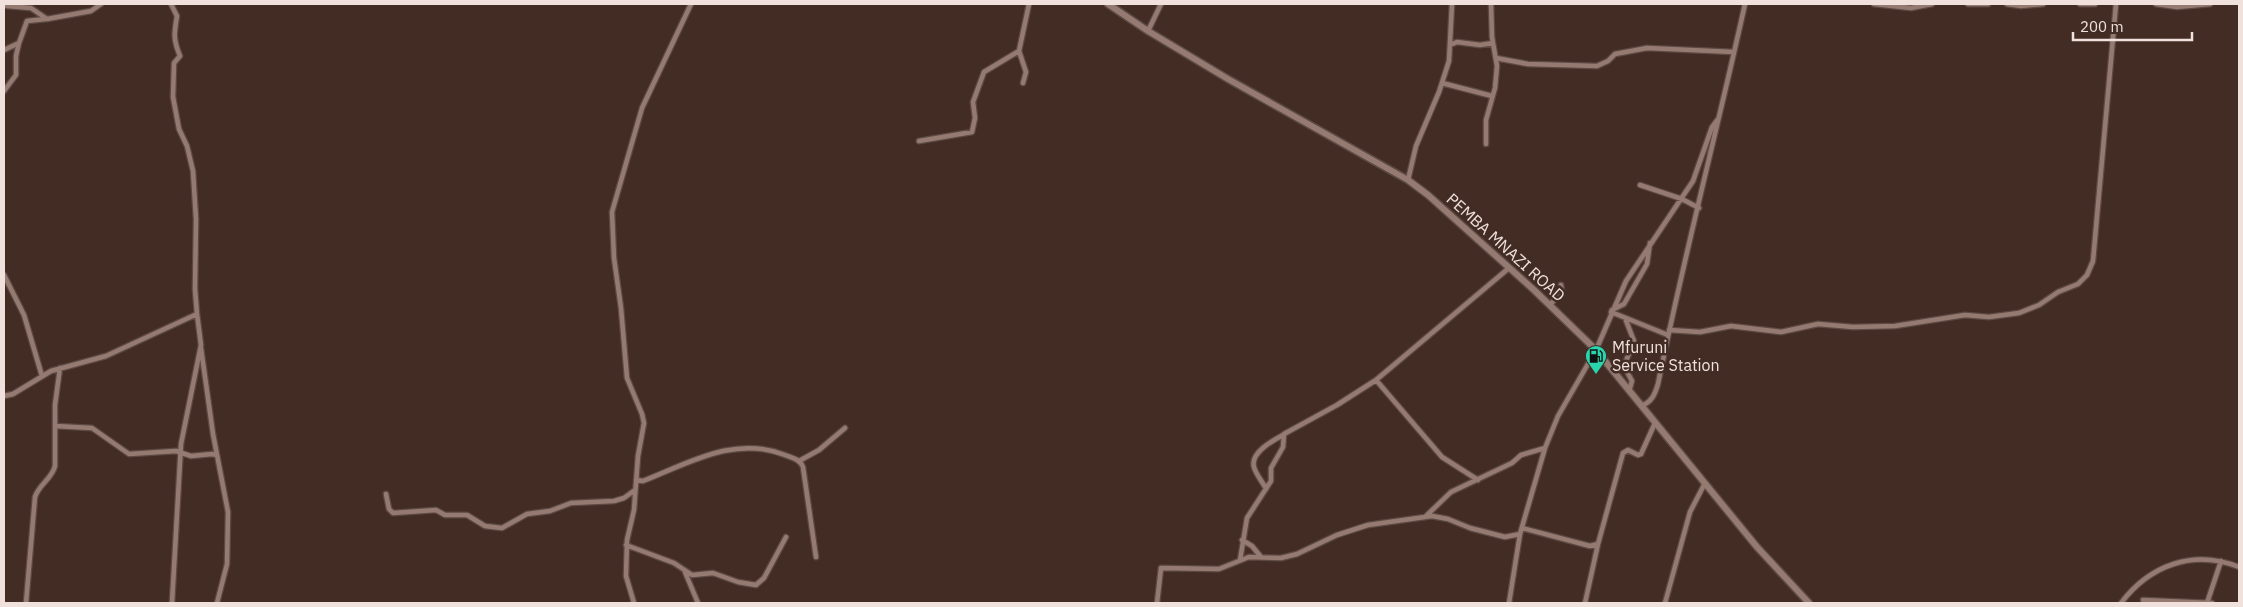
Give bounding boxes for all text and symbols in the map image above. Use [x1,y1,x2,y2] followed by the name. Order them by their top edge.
[2073,10,2192,42] scale bar
[2080,17,2124,36] text: 200 m
[1443,189,1569,305] street label: PEMBA MNAZI ROAD
[1612,337,1720,375] place label: Mfuruni Service Station
[1584,344,1608,375] fuel station icon: Mfuruni Service Station

